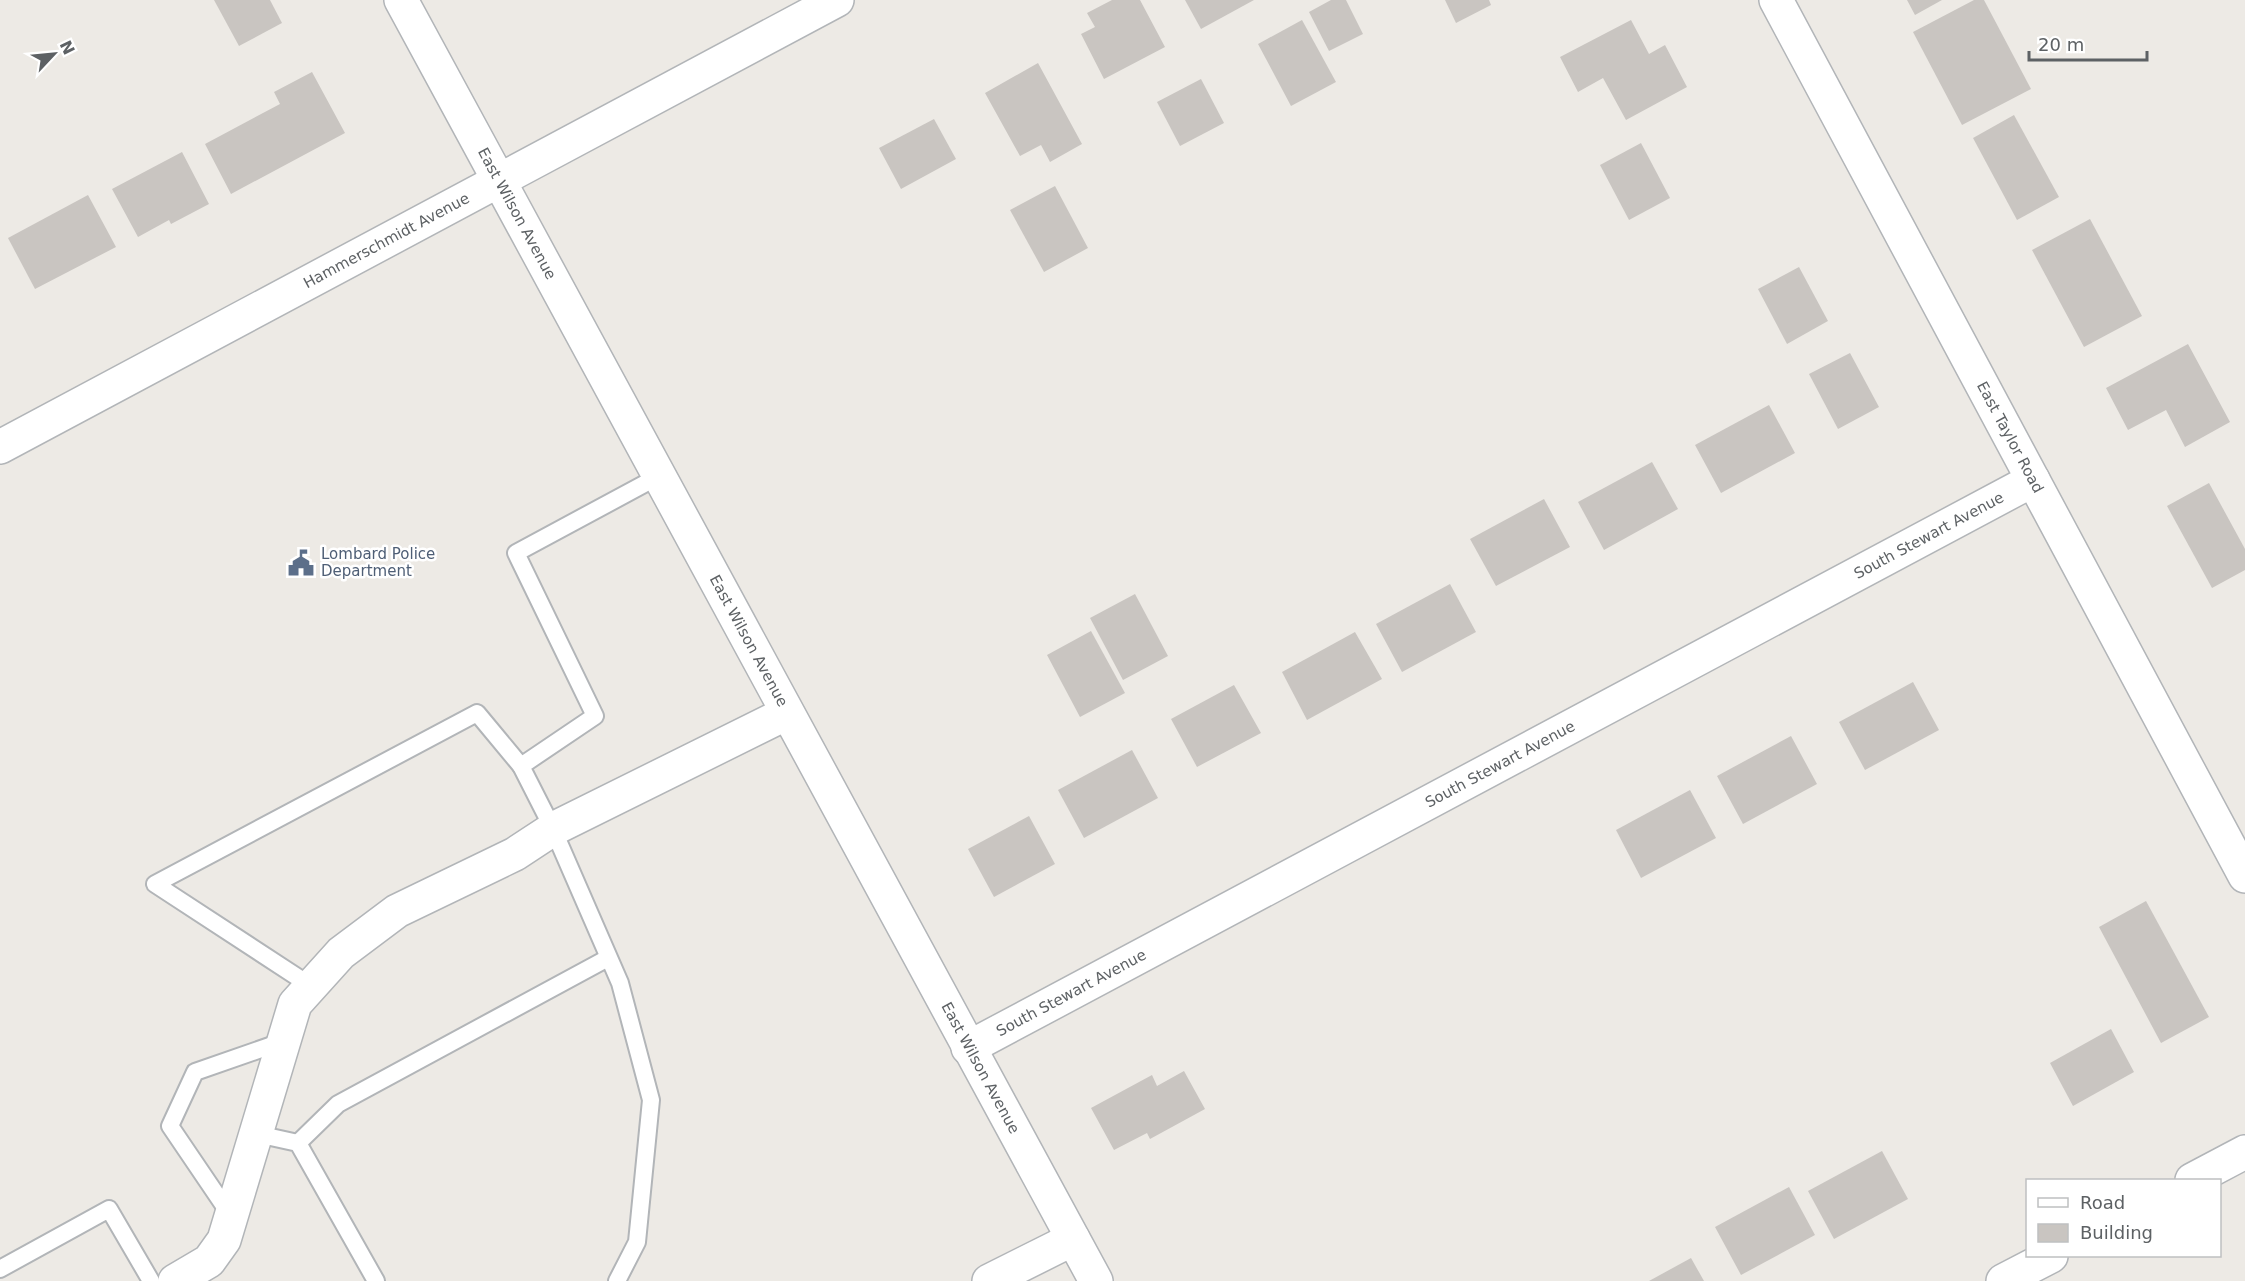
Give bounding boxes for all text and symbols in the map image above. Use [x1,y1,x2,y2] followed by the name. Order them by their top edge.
[24,24,84,84] north arrow
[2029,24,2148,62] scale bar
[2038,34,2084,55] text: 20 m
[56,37,79,58] text: N
[474,145,560,283] street label: East Wilson Avenue
[300,189,472,292] street label: Hammerschmidt Avenue
[1973,378,2047,496] street label: East Taylor Road
[1851,488,2007,583] street label: South Stewart Avenue
[321,545,435,580] place label: Lombard Police Department
[286,548,316,578] public building icon: Lombard Police Department
[706,572,792,710] street label: East Wilson Avenue
[1422,717,1578,812] street label: South Stewart Avenue
[993,946,1149,1040] street label: South Stewart Avenue
[937,999,1023,1137] street label: East Wilson Avenue
[2026,1179,2221,1257] legend
[2080,1192,2125,1213] text: Road
[2080,1222,2153,1243] text: Building

